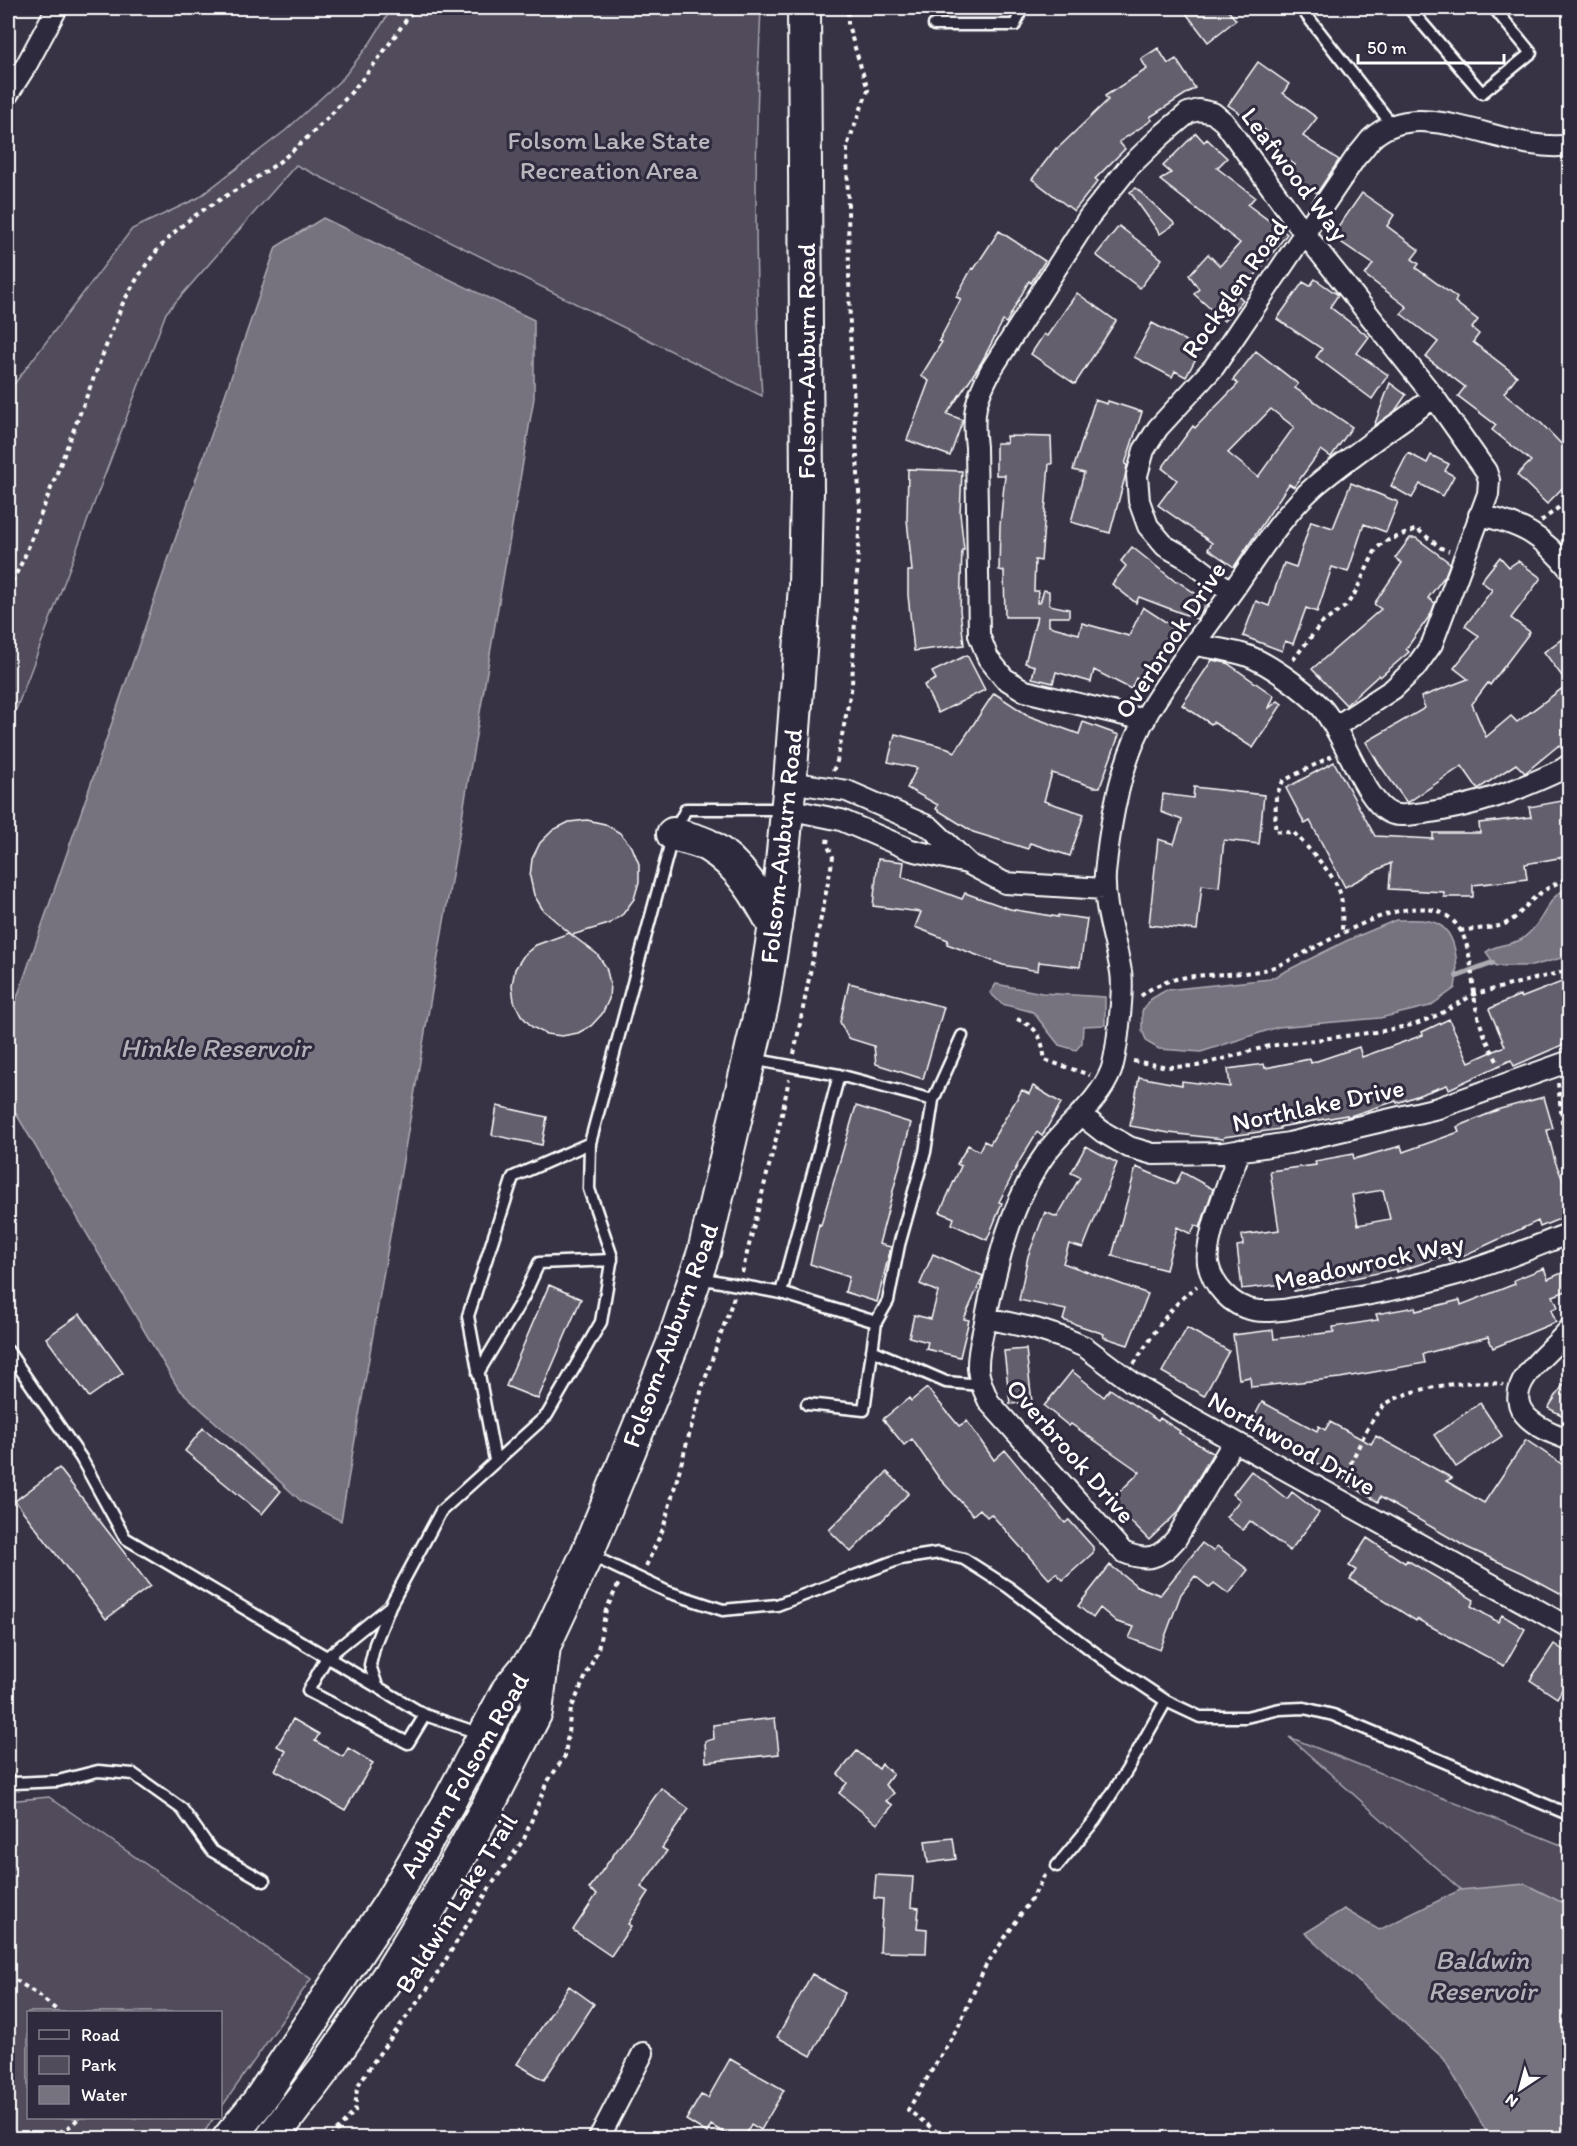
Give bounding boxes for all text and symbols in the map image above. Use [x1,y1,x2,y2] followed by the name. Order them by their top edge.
[1358,27,1504,65] scale bar
[1367,37,1407,59] text: 50 m
[1234,101,1356,247] street label: Leafwood Way
[507,124,711,186] park label: Folsom Lake State Recreation Area
[1174,212,1294,364] street label: Rockglen Road
[790,242,822,479] street label: Folsom-Auburn Road
[1107,555,1233,725] street label: Overbrook Drive
[753,726,809,965] street label: Folsom-Auburn Road
[120,1031,313,1064] water label: Hinkle Reservoir
[1229,1071,1407,1139] street label: Northlake Drive
[615,1218,726,1452] street label: Folsom-Auburn Road
[1271,1226,1467,1298] street label: Meadowrock Way
[1000,1372,1142,1530] street label: Overbrook Drive
[1202,1384,1382,1502] street label: Northwood Drive
[392,1666,536,1884] street label: Auburn Folsom Road
[388,1807,524,1999] street label: Baldwin Lake Trail
[1428,1943,1539,2007] water label: Baldwin Reservoir
[27,2011,222,2119] legend
[81,2024,120,2046] text: Road
[81,2054,116,2076] text: Park
[1490,2059,1550,2119] north arrow
[81,2084,127,2106] text: Water
[1502,2090,1521,2112] text: N

